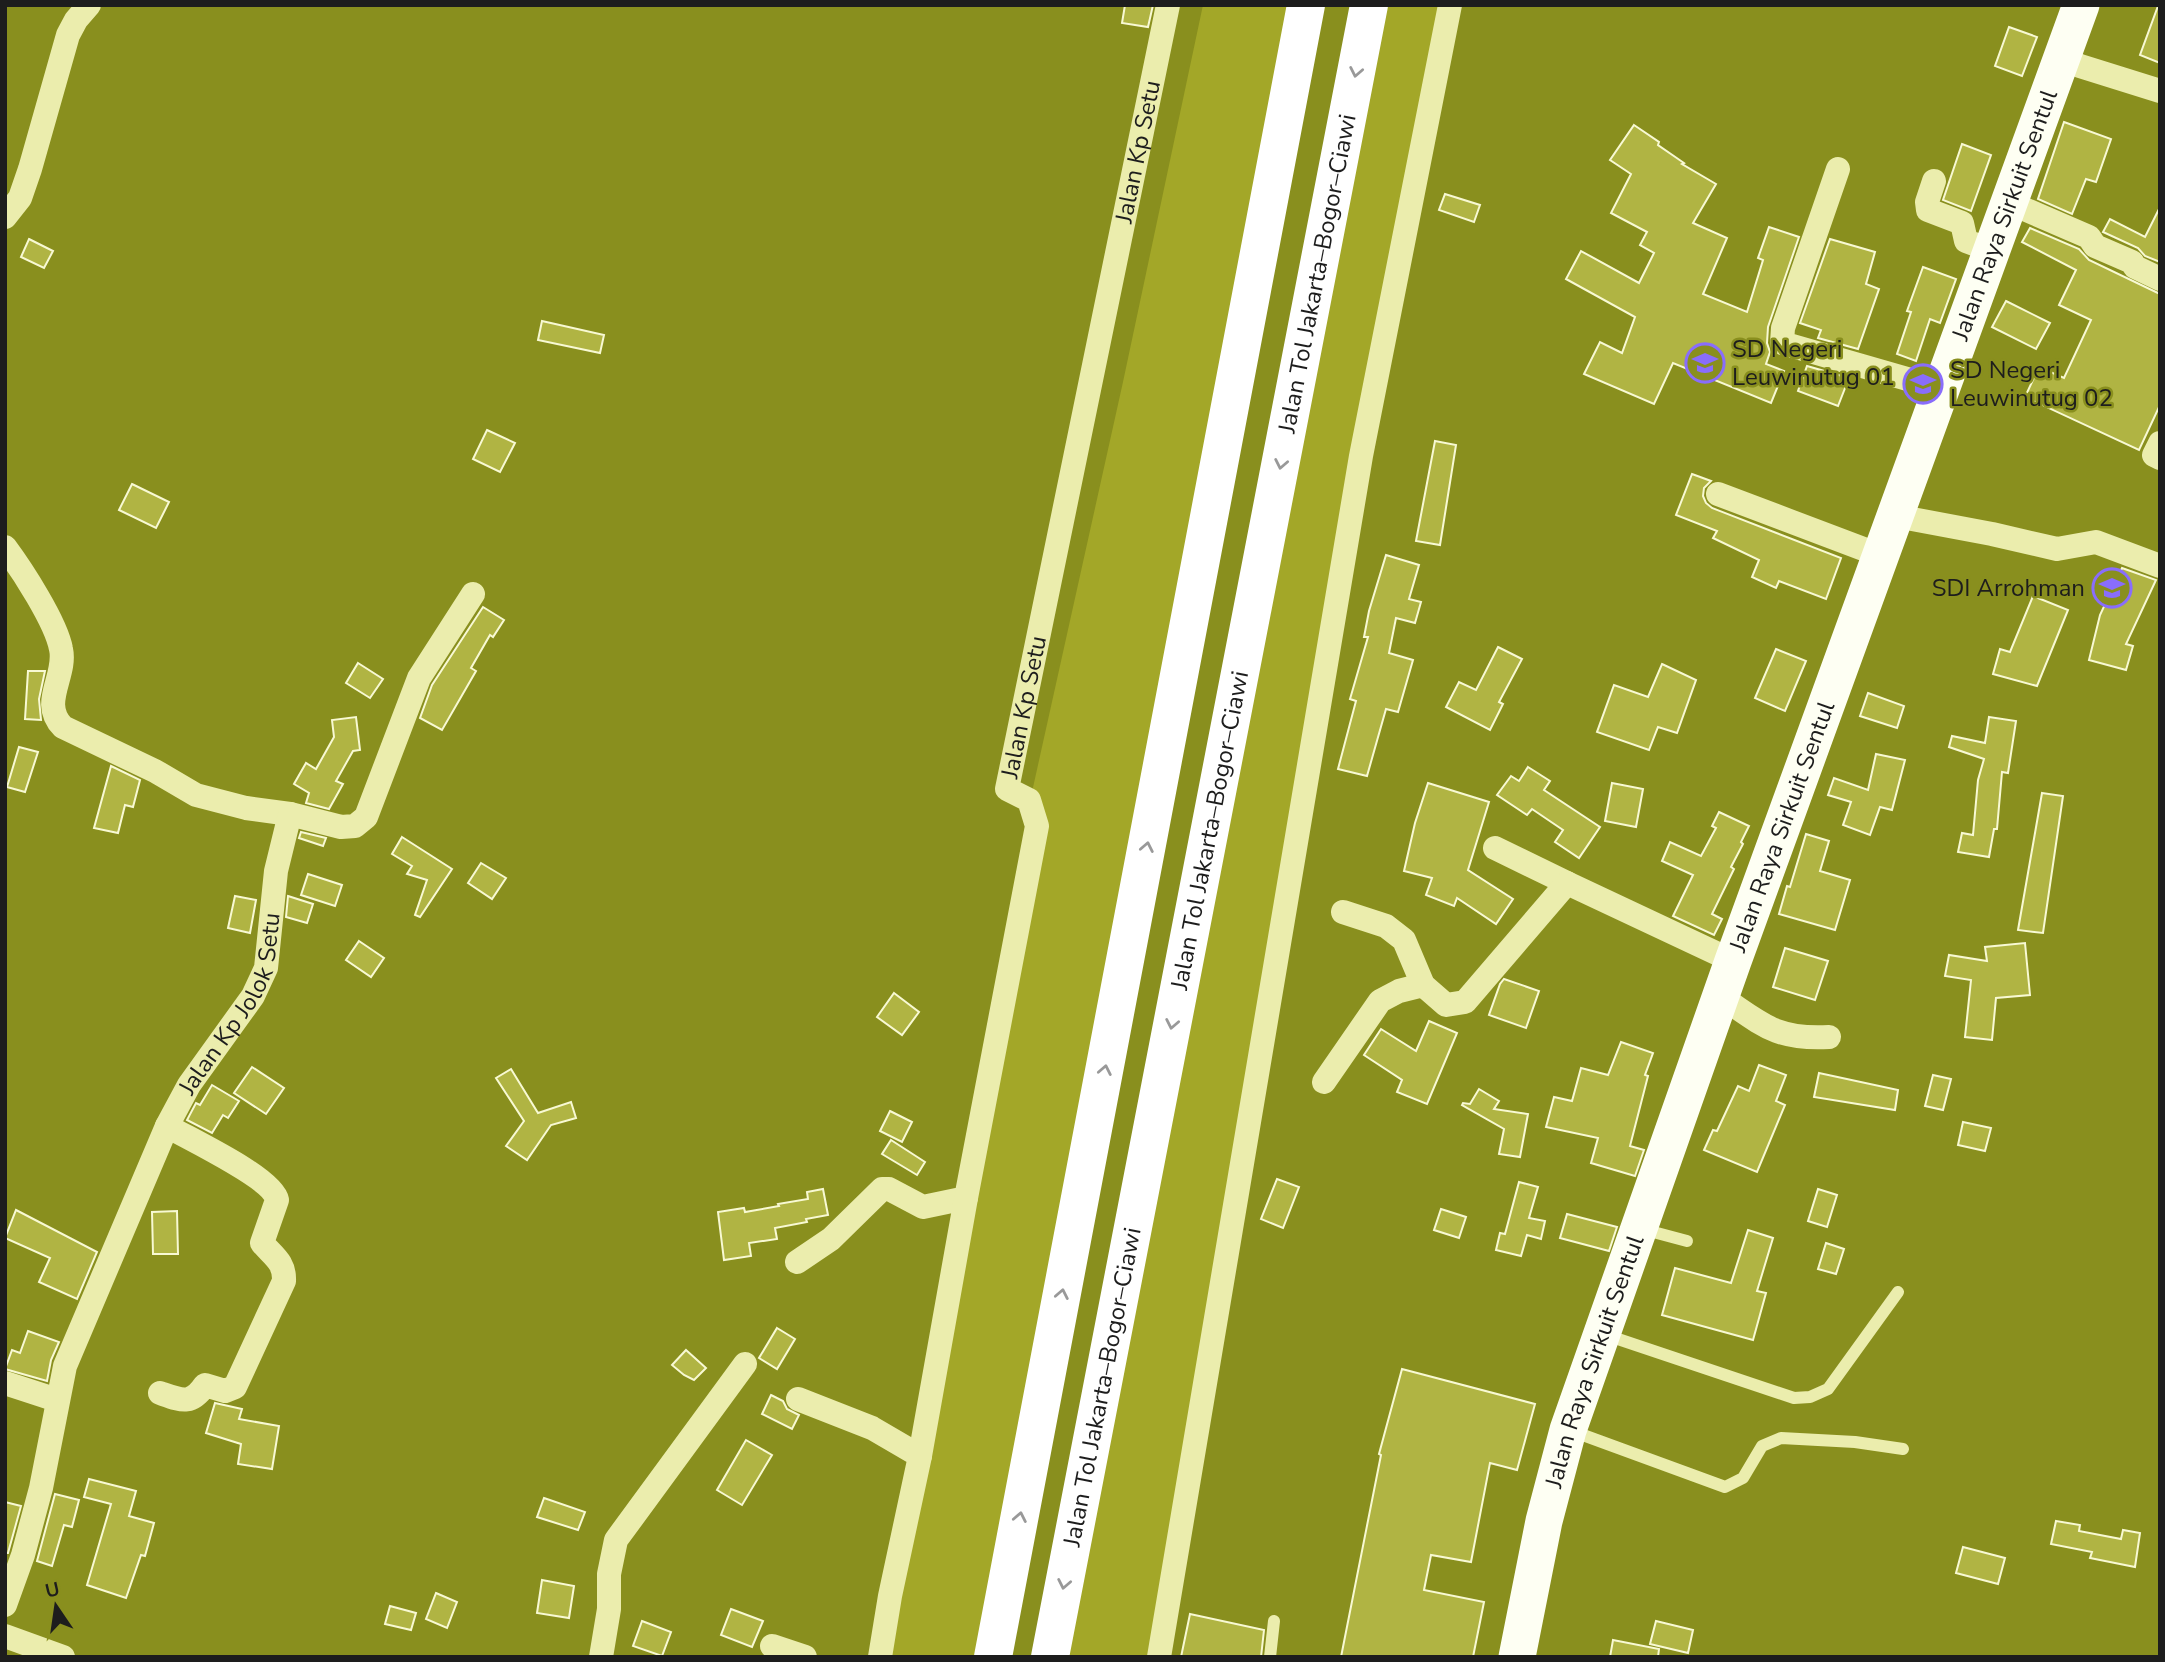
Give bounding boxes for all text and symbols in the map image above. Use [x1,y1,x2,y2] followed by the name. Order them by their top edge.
[1350,66,1365,78] one-way arrow
[1107,78,1168,227] street label: Jalan Kp Setu
[1944,85,2065,346] street label: Jalan Raya Sirkuit Sentul
[1271,111,1364,437] street label: Jalan Tol Jakarta–Bogor–Ciawi
[1732,333,1895,393] place label: SD Negeri Leuwinutug 01
[1684,342,1726,384] school or university icon: SD Negeri Leuwinutug 01
[1950,354,2113,414] place label: SD Negeri Leuwinutug 02
[1902,363,1944,405] school or university icon: SD Negeri Leuwinutug 02
[1274,458,1289,470] one-way arrow
[2091,567,2133,609] school or university icon: SDI Arrohman
[1932,572,2085,604] place label: SDI Arrohman
[993,633,1054,782] street label: Jalan Kp Setu
[1163,668,1256,993] street label: Jalan Tol Jakarta–Bogor–Ciawi
[1721,697,1842,957] street label: Jalan Raya Sirkuit Sentul
[1139,841,1154,853] one-way arrow
[170,911,288,1101] street label: Jalan Kp Jolok Setu
[1166,1018,1181,1030] one-way arrow
[1096,1064,1111,1076] one-way arrow
[1056,1225,1149,1550] street label: Jalan Tol Jakarta–Bogor–Ciawi
[1537,1231,1651,1492] street label: Jalan Raya Sirkuit Sentul
[1054,1288,1069,1300] one-way arrow
[1012,1512,1027,1523] one-way arrow
[21,1571,91,1641] north arrow
[43,1576,62,1605] text: U
[1058,1578,1073,1590] one-way arrow

